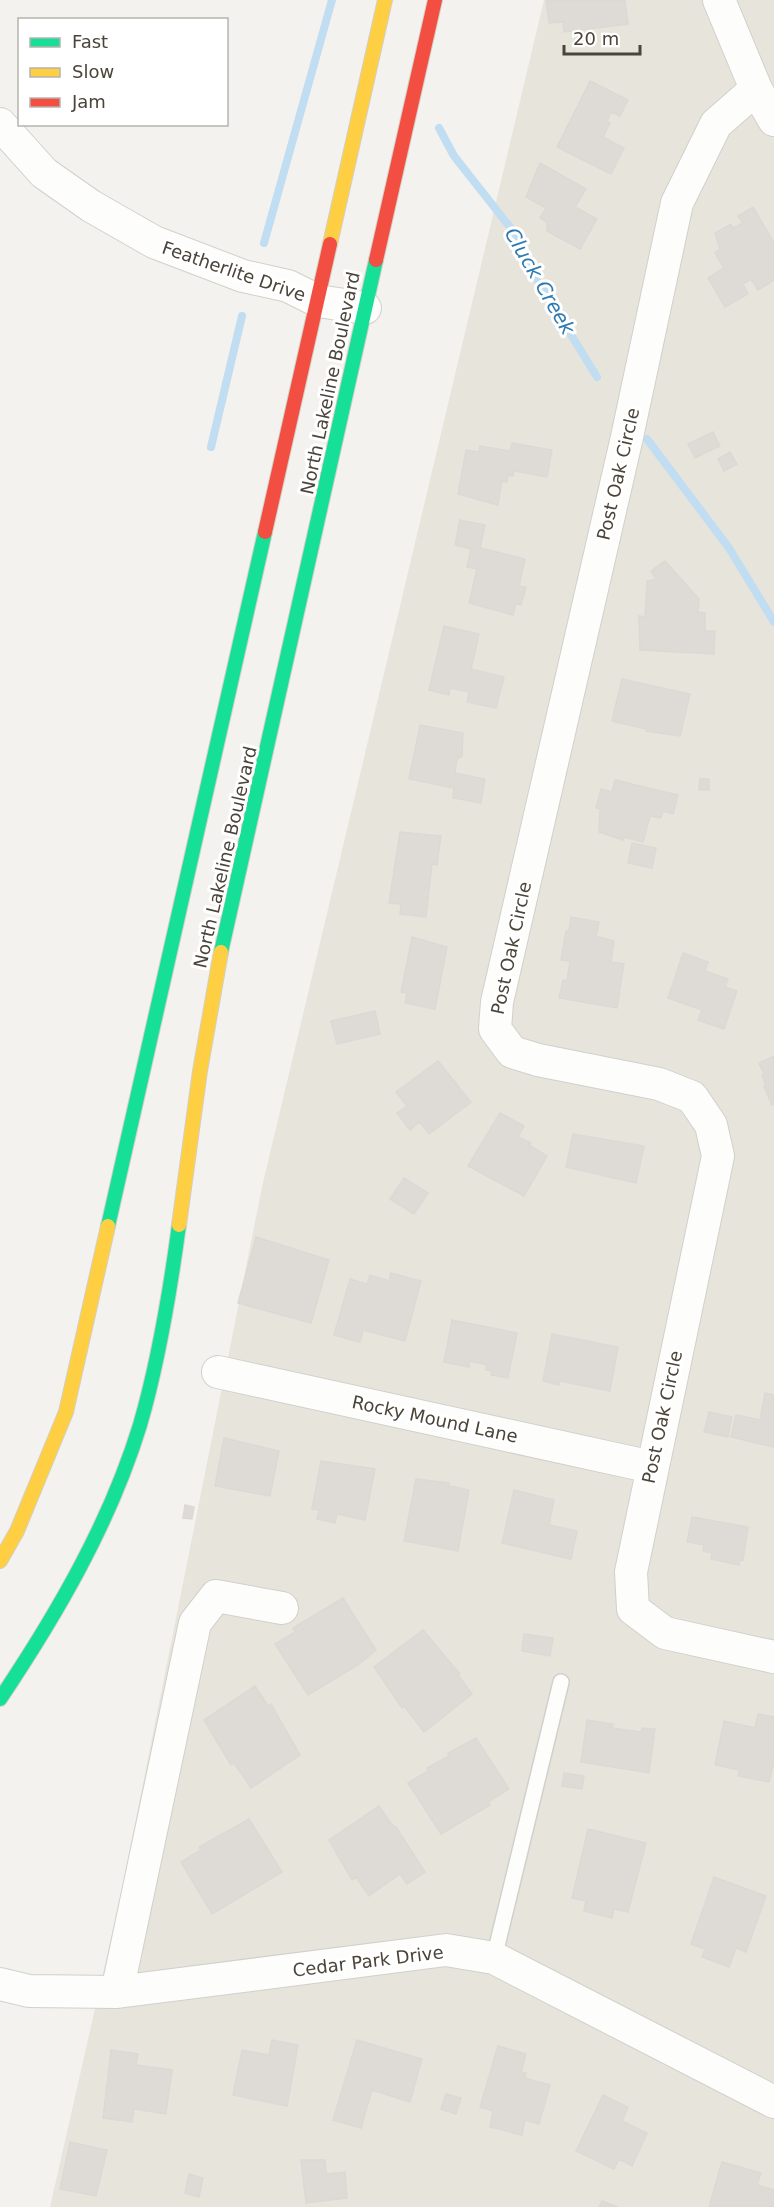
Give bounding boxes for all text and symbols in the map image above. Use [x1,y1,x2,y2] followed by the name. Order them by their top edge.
[18,18,228,126] legend
[564,18,640,56] scale bar
[573,28,619,49] text: 20 m
[72,31,108,52] text: Fast
[72,61,114,82] text: Slow
[71,91,106,112] text: Jam
[500,223,581,340] water label: Cluck Creek
[160,237,308,305] street label: Featherlite Drive
[296,270,364,496] street label: North Lakeline Boulevard
[593,406,643,542] street label: Post Oak Circle
[189,744,261,970] street label: North Lakeline Boulevard
[487,880,535,1016] street label: Post Oak Circle
[638,1349,686,1485] street label: Post Oak Circle
[350,1391,520,1447] street label: Rocky Mound Lane
[291,1941,445,1981] street label: Cedar Park Drive

